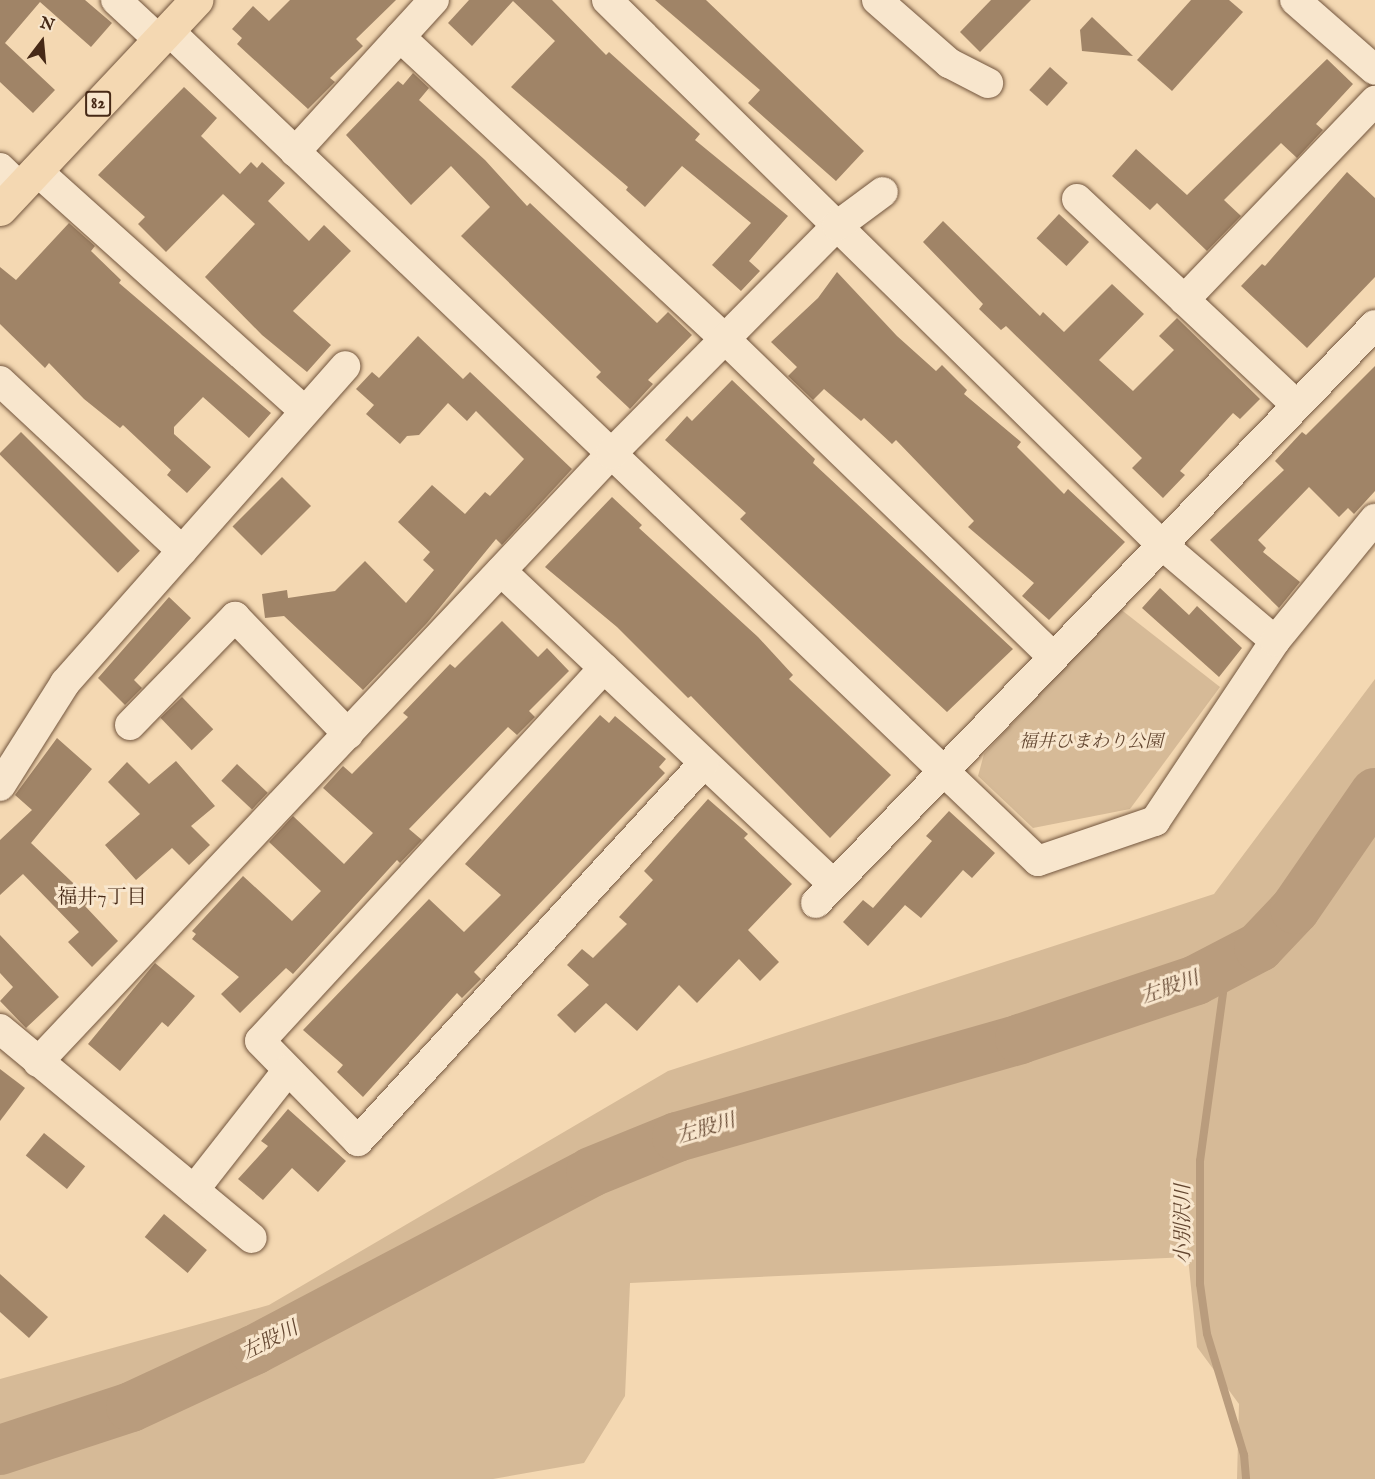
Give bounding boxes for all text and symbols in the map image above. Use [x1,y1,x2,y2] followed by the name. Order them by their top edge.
[12,12,72,72] north arrow
[38,13,56,36] text: N
[84,91,112,117] road number: 82
[1019,732,1163,754] park label: 福井ひまわり公園
[57,885,147,909] district label: 福井7丁目
[1138,966,1202,1010] water label: 左股川
[674,1109,738,1149] water label: 左股川
[1171,1184,1195,1264] water label: 小別沢川
[238,1317,302,1365] water label: 左股川

